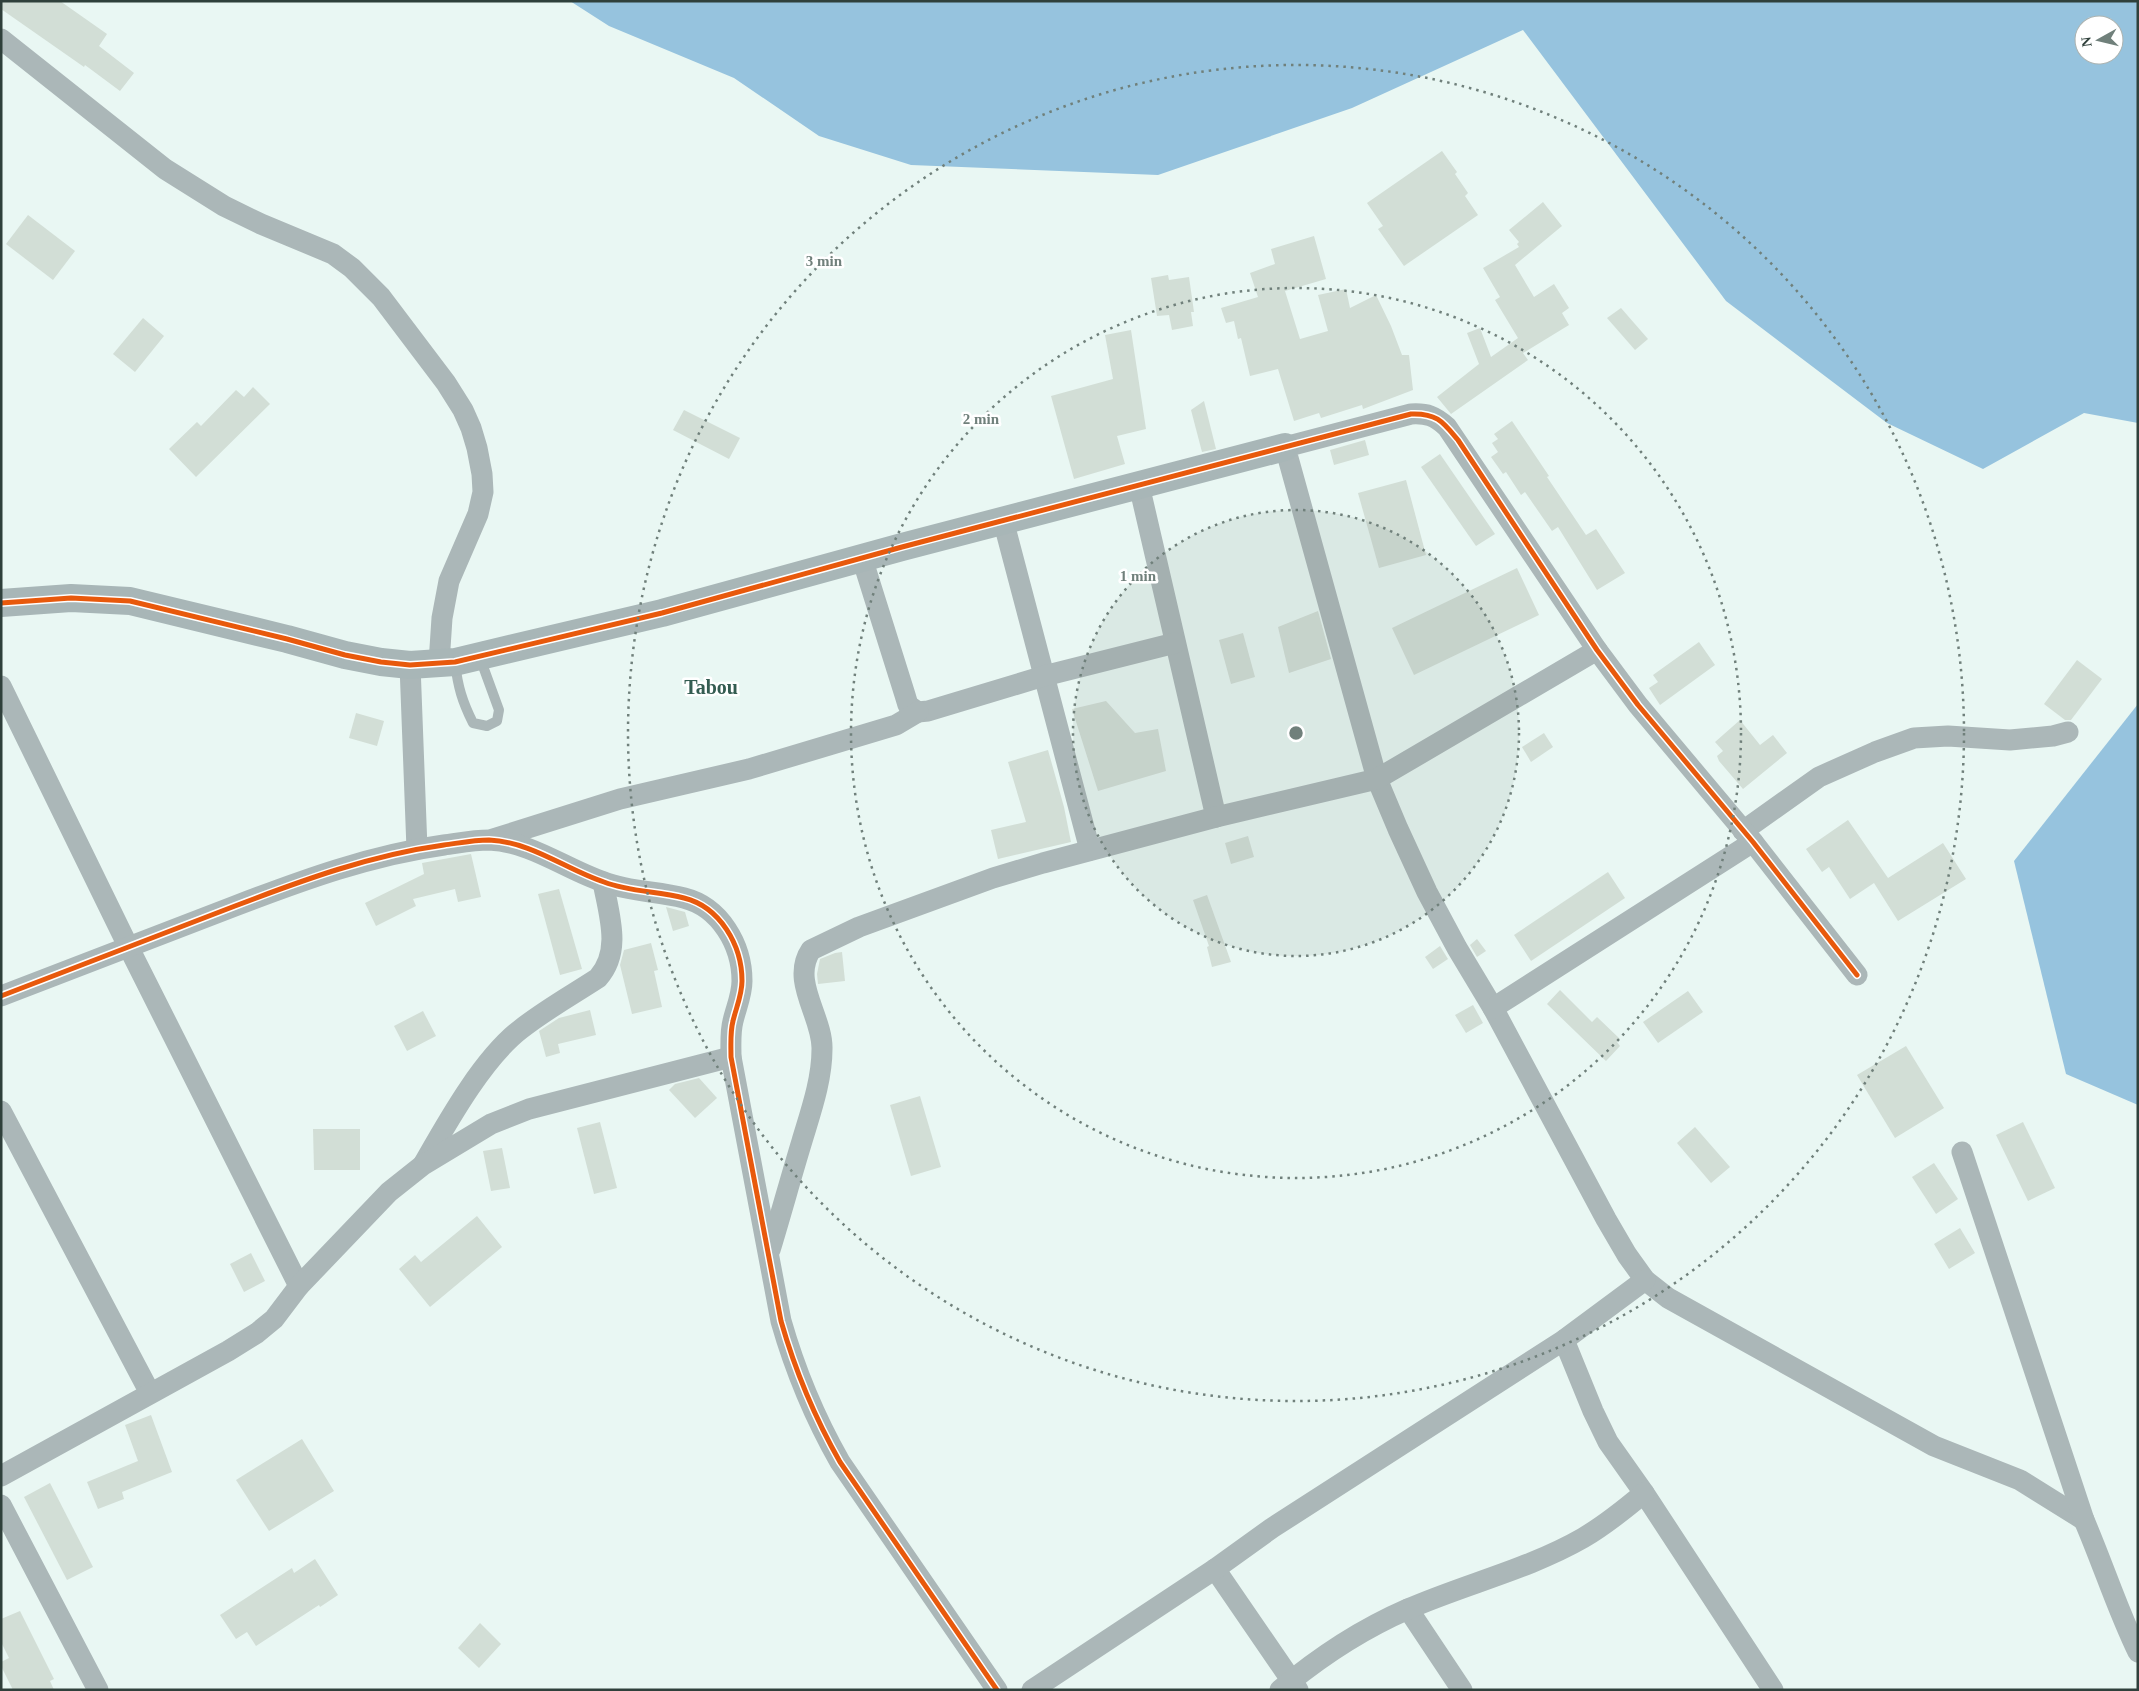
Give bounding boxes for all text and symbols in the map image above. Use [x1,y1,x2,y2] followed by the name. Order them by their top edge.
[2074,15,2124,65] north arrow
[2078,36,2095,48] text: N
[806,253,843,269] text: 3 min
[963,411,1000,427] text: 2 min
[1120,568,1157,584] text: 1 min
[684,676,738,698] district label: Tabou
[1287,724,1305,742] centre of rings

